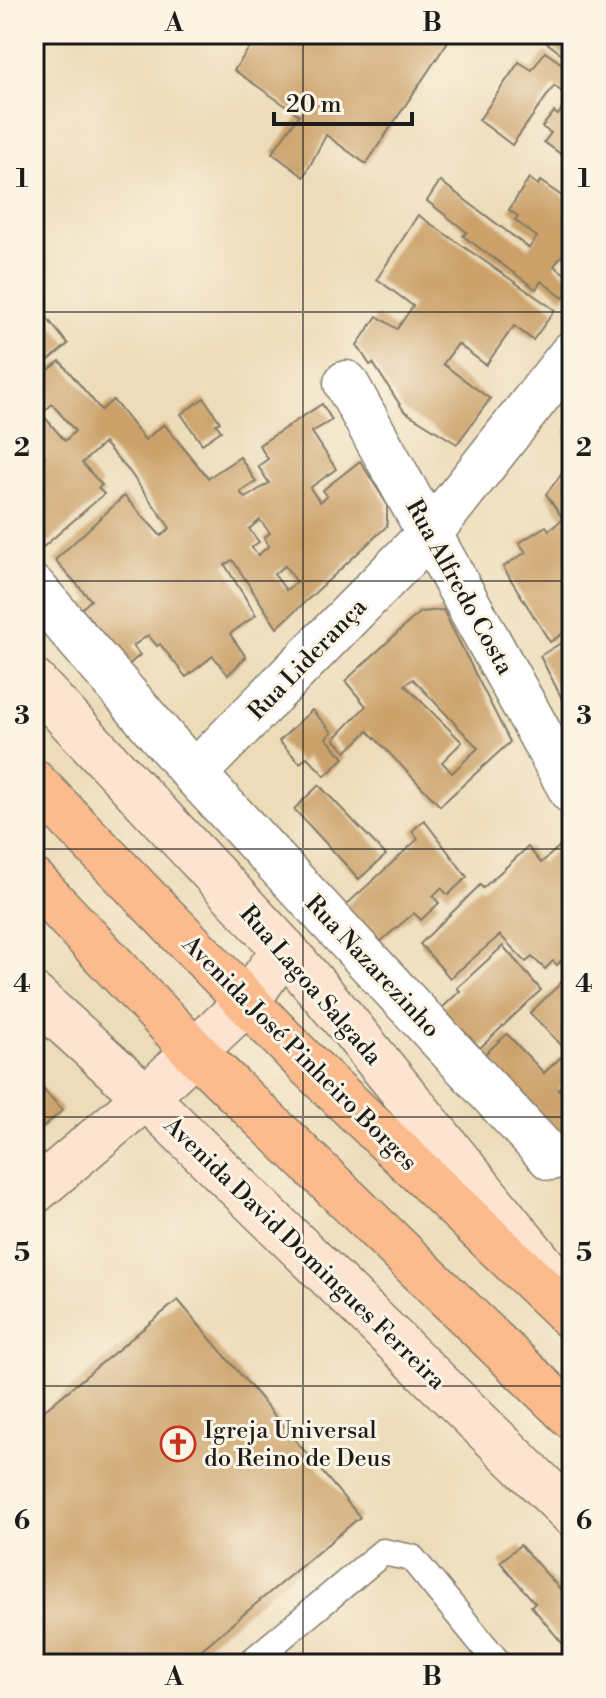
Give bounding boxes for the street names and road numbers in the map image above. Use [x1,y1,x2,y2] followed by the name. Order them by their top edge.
[399,495,520,681] street label: Rua Alfredo Costa
[242,592,374,727] street label: Rua Liderança
[298,889,446,1044] street label: Rua Nazarezinho
[233,900,388,1072] street label: Rua Lagoa Salgada
[175,929,423,1177] street label: Avenida José Pinheiro Borges
[157,1110,452,1397] street label: Avenida David Domingues Ferreira

